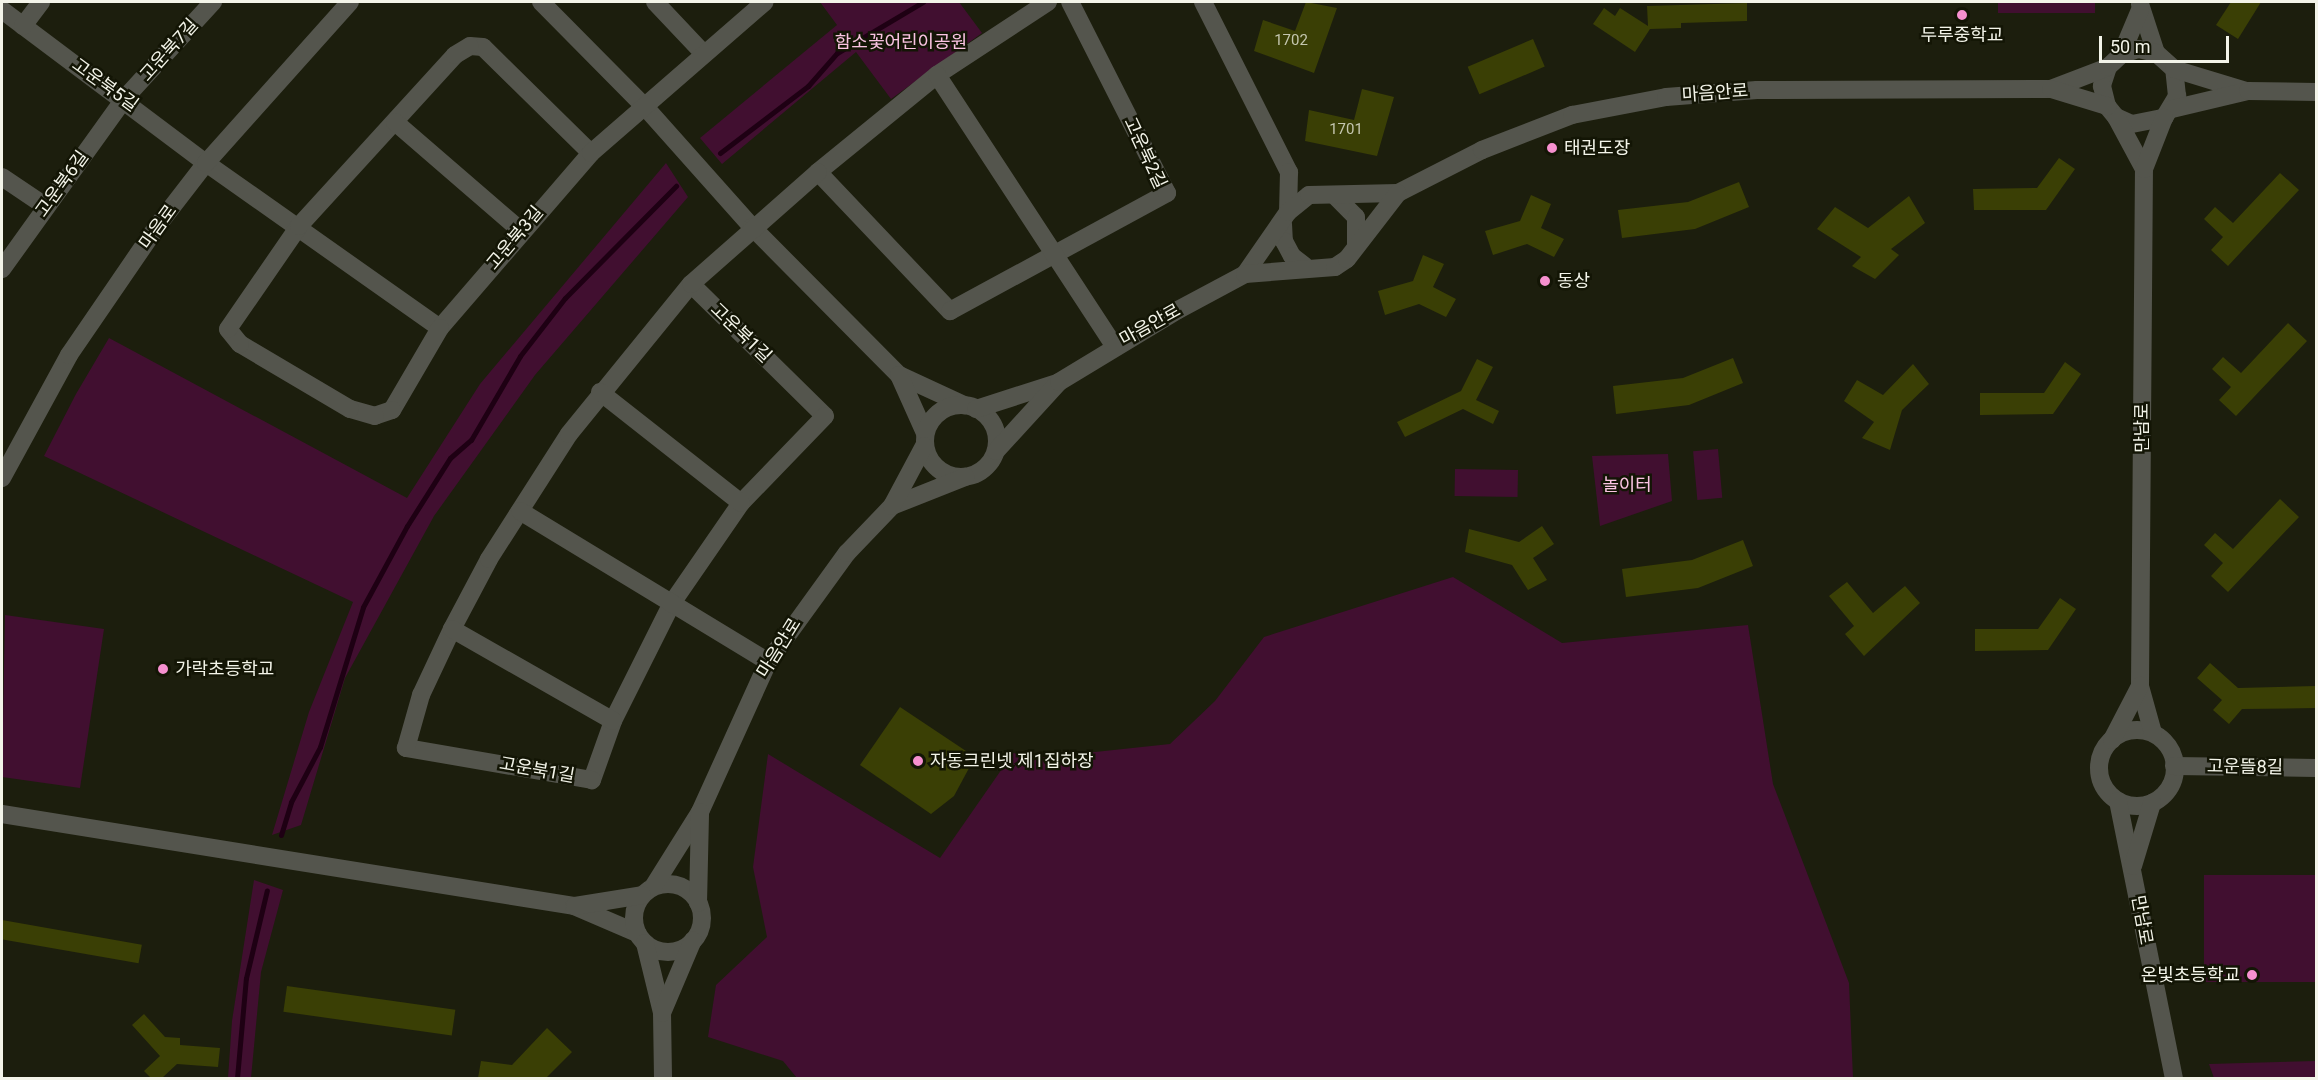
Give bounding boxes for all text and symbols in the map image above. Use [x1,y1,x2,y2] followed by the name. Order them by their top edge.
[1955,8,1969,22] marker: 두루중학교
[135,14,203,86] street label: 고운북7길
[1921,24,2003,46] place label: 두루중학교
[2102,24,2232,62] scale bar
[835,31,967,53] park label: 함소꽃어린이공원
[1274,32,1308,50] house number: 1702
[2110,36,2150,57] text: 50 m
[68,54,142,116] street label: 고운북5길
[1681,80,1749,106] street label: 마음안로
[1119,114,1171,192] street label: 고운북2길
[1329,121,1363,139] house number: 1701
[1564,137,1630,159] place label: 태권도장
[1545,141,1559,155] marker: 태권도장
[31,147,93,221] street label: 고운북6길
[135,201,181,253] street label: 마음로
[482,202,548,274] street label: 고운북3길
[1557,270,1590,292] place label: 동상
[1538,274,1552,288] marker: 동상
[706,299,776,367] street label: 고운북1길
[1116,299,1184,351] street label: 마음안로
[2131,403,2153,453] street label: 만남로
[1602,474,1652,496] park label: 놀이터
[752,614,806,682] street label: 마음안로
[175,658,274,680] place label: 가락초등학교
[156,662,170,676] marker: 가락초등학교
[930,750,1094,772] place label: 자동크린넷 제1집하장
[498,753,576,787] street label: 고운북1길
[911,754,925,768] marker: 자동크린넷 제1집하장
[2207,756,2283,778] street label: 고운뜰8길
[2127,894,2157,946] street label: 만남로
[2141,964,2240,986] place label: 온빛초등학교
[2245,968,2259,982] marker: 온빛초등학교

